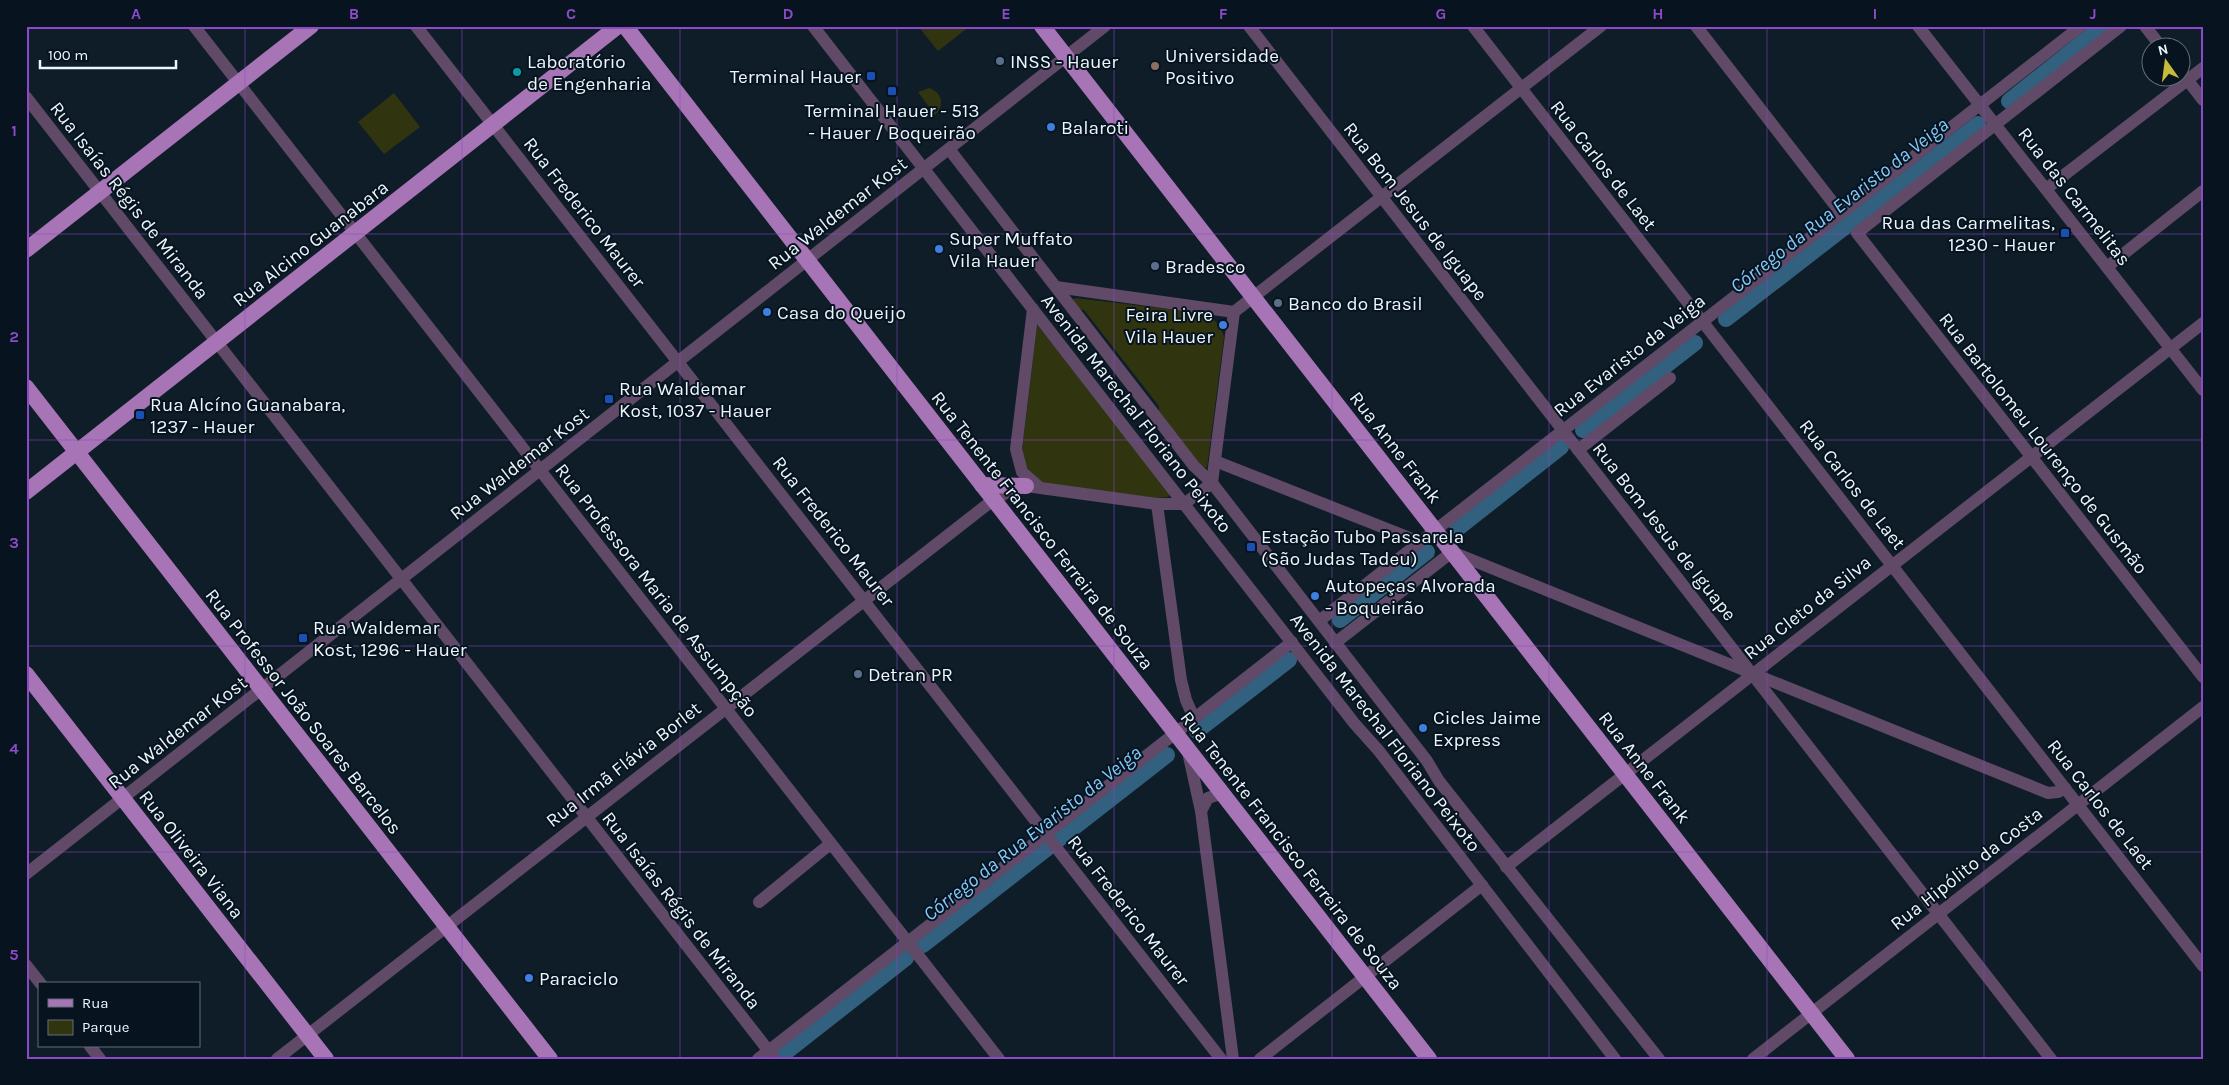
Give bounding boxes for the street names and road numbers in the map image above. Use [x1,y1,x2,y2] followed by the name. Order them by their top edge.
[1546,96,1661,235] street label: Rua Carlos de Laet
[45,97,213,304] street label: Rua Isaías Régis de Miranda
[1339,118,1492,305] street label: Rua Bom Jesus de Iguape
[2013,123,2135,270] street label: Rua das Carmelitas
[519,133,650,292] street label: Rua Frederico Maurer
[764,153,911,275] street label: Rua Waldemar Kost
[228,176,393,311] street label: Rua Alcino Guanabara
[1036,290,1236,537] street label: Avenida Marechal Floriano Peixoto
[1549,290,1710,422] street label: Rua Evaristo da Veiga
[1934,309,2152,579] street label: Rua Bartolomeu Lourenço de Gusmão
[927,387,1158,674] street label: Rua Tenente Francisco Ferreira de Souza
[1345,387,1446,508] street label: Rua Anne Frank
[446,403,593,525] street label: Rua Waldemar Kost
[1795,415,1910,554] street label: Rua Carlos de Laet
[1588,438,1741,625] street label: Rua Bom Jesus de Iguape
[768,452,899,611] street label: Rua Frederico Maurer
[550,459,762,722] street label: Rua Professora Maria de Assumpção
[1740,551,1876,664] street label: Rua Cleto da Silva
[201,585,406,839] street label: Rua Professor João Soares Barcelos
[1285,609,1485,856] street label: Avenida Marechal Floriano Peixoto
[104,672,251,794] street label: Rua Waldemar Kost
[542,698,705,832] street label: Rua Irmã Flávia Borlet
[1176,707,1407,994] street label: Rua Tenente Francisco Ferreira de Souza
[1594,707,1695,828] street label: Rua Anne Frank
[2043,735,2158,874] street label: Rua Carlos de Laet
[134,786,248,923] street label: Rua Oliveira Viana
[1886,803,2047,935] street label: Rua Hipólito da Costa
[597,807,765,1014] street label: Rua Isaías Régis de Miranda
[1063,831,1194,990] street label: Rua Frederico Maurer

